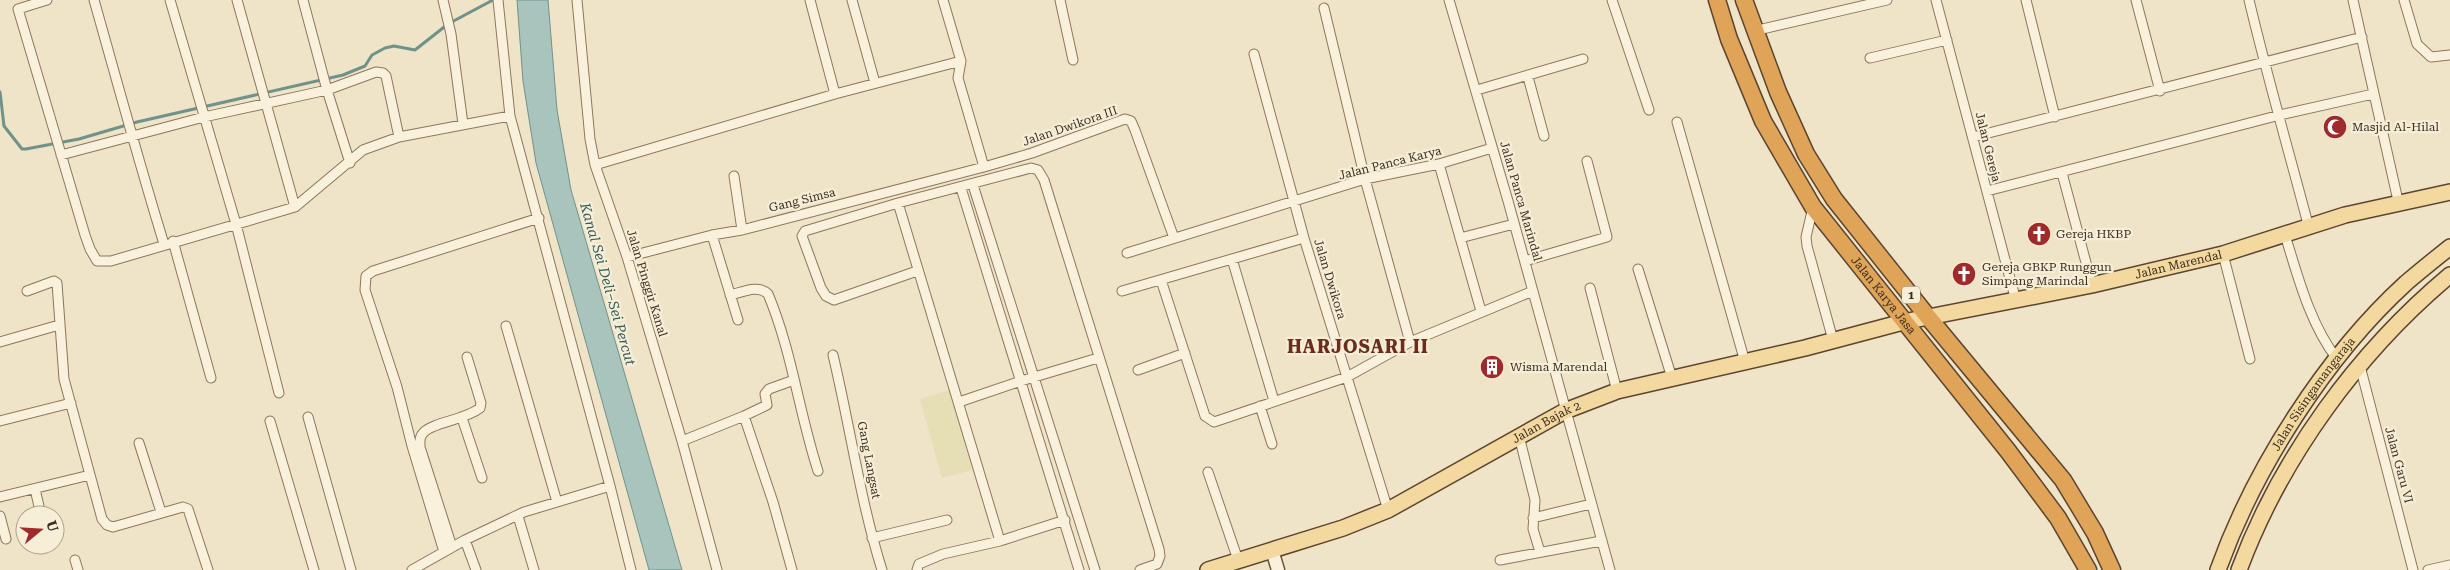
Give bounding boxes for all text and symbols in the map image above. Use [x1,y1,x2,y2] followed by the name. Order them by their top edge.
[1021,103,1119,149] street label: Jalan Dwikora III
[1973,111,2004,184] street label: Jalan Gereja
[2322,114,2348,140] mosque icon: Masjid Al-Hilal
[2352,120,2439,134] place label: Masjid Al-Hilal
[1497,139,1545,263] street label: Jalan Panca Marindal
[1337,143,1443,183] street label: Jalan Panca Karya
[767,185,837,215] street label: Gang Simsa
[577,200,639,368] water label: Kanal Sei Deli–Sei Percut
[2026,221,2052,247] church icon: Gereja HKBP
[624,227,670,339] street label: Jalan Pinggir Kanal
[2056,227,2131,241] place label: Gereja HKBP
[1311,237,1349,321] street label: Jalan Dwikora
[2134,247,2224,282] street label: Jalan Marendal
[1848,253,1919,337] street label: Jalan Karya Jasa
[1982,260,2112,288] place label: Gereja GBKP Runggun Simpang Marindal
[1951,261,1977,287] church icon: Gereja GBKP Runggun Simpang Marindal
[1902,286,1920,304] road number: 1
[2269,334,2358,453] street label: Jalan Sisingamangaraja
[1287,336,1429,357] district label: HARJOSARI II
[1479,354,1505,380] building icon: Wisma Marendal
[1510,360,1607,374] place label: Wisma Marendal
[1510,399,1583,446] street label: Jalan Bajak 2
[855,420,883,500] street label: Gang Langsat
[2382,425,2416,505] street label: Jalan Garu VI
[15,505,65,555] north arrow
[43,518,62,534] text: U

